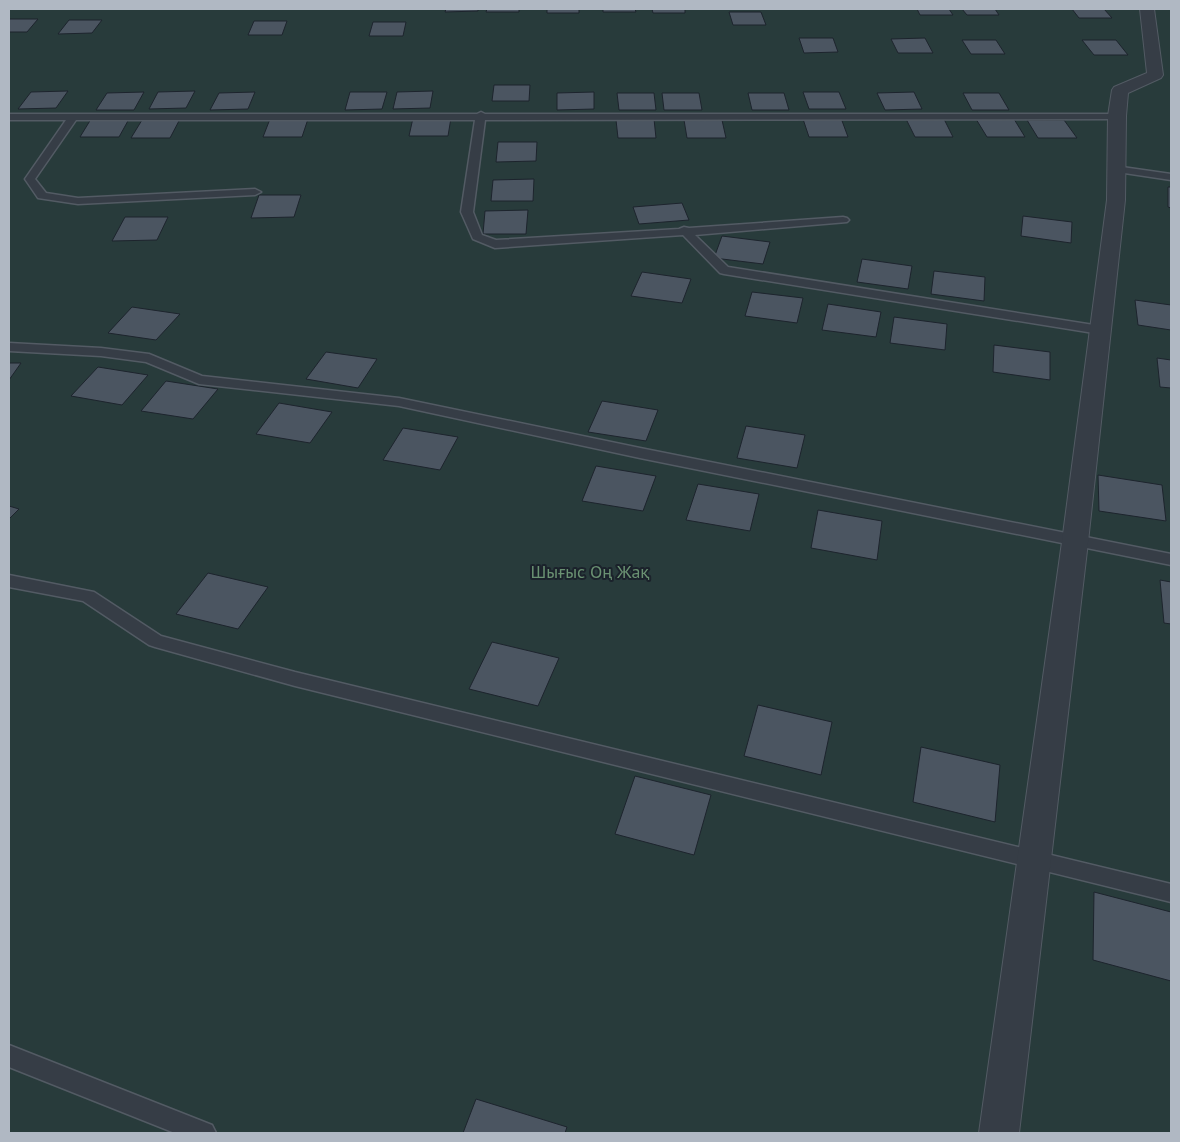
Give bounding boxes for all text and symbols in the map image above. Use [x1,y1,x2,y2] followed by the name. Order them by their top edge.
[531,560,649,583] park label: Шығыс Оң Жақ

